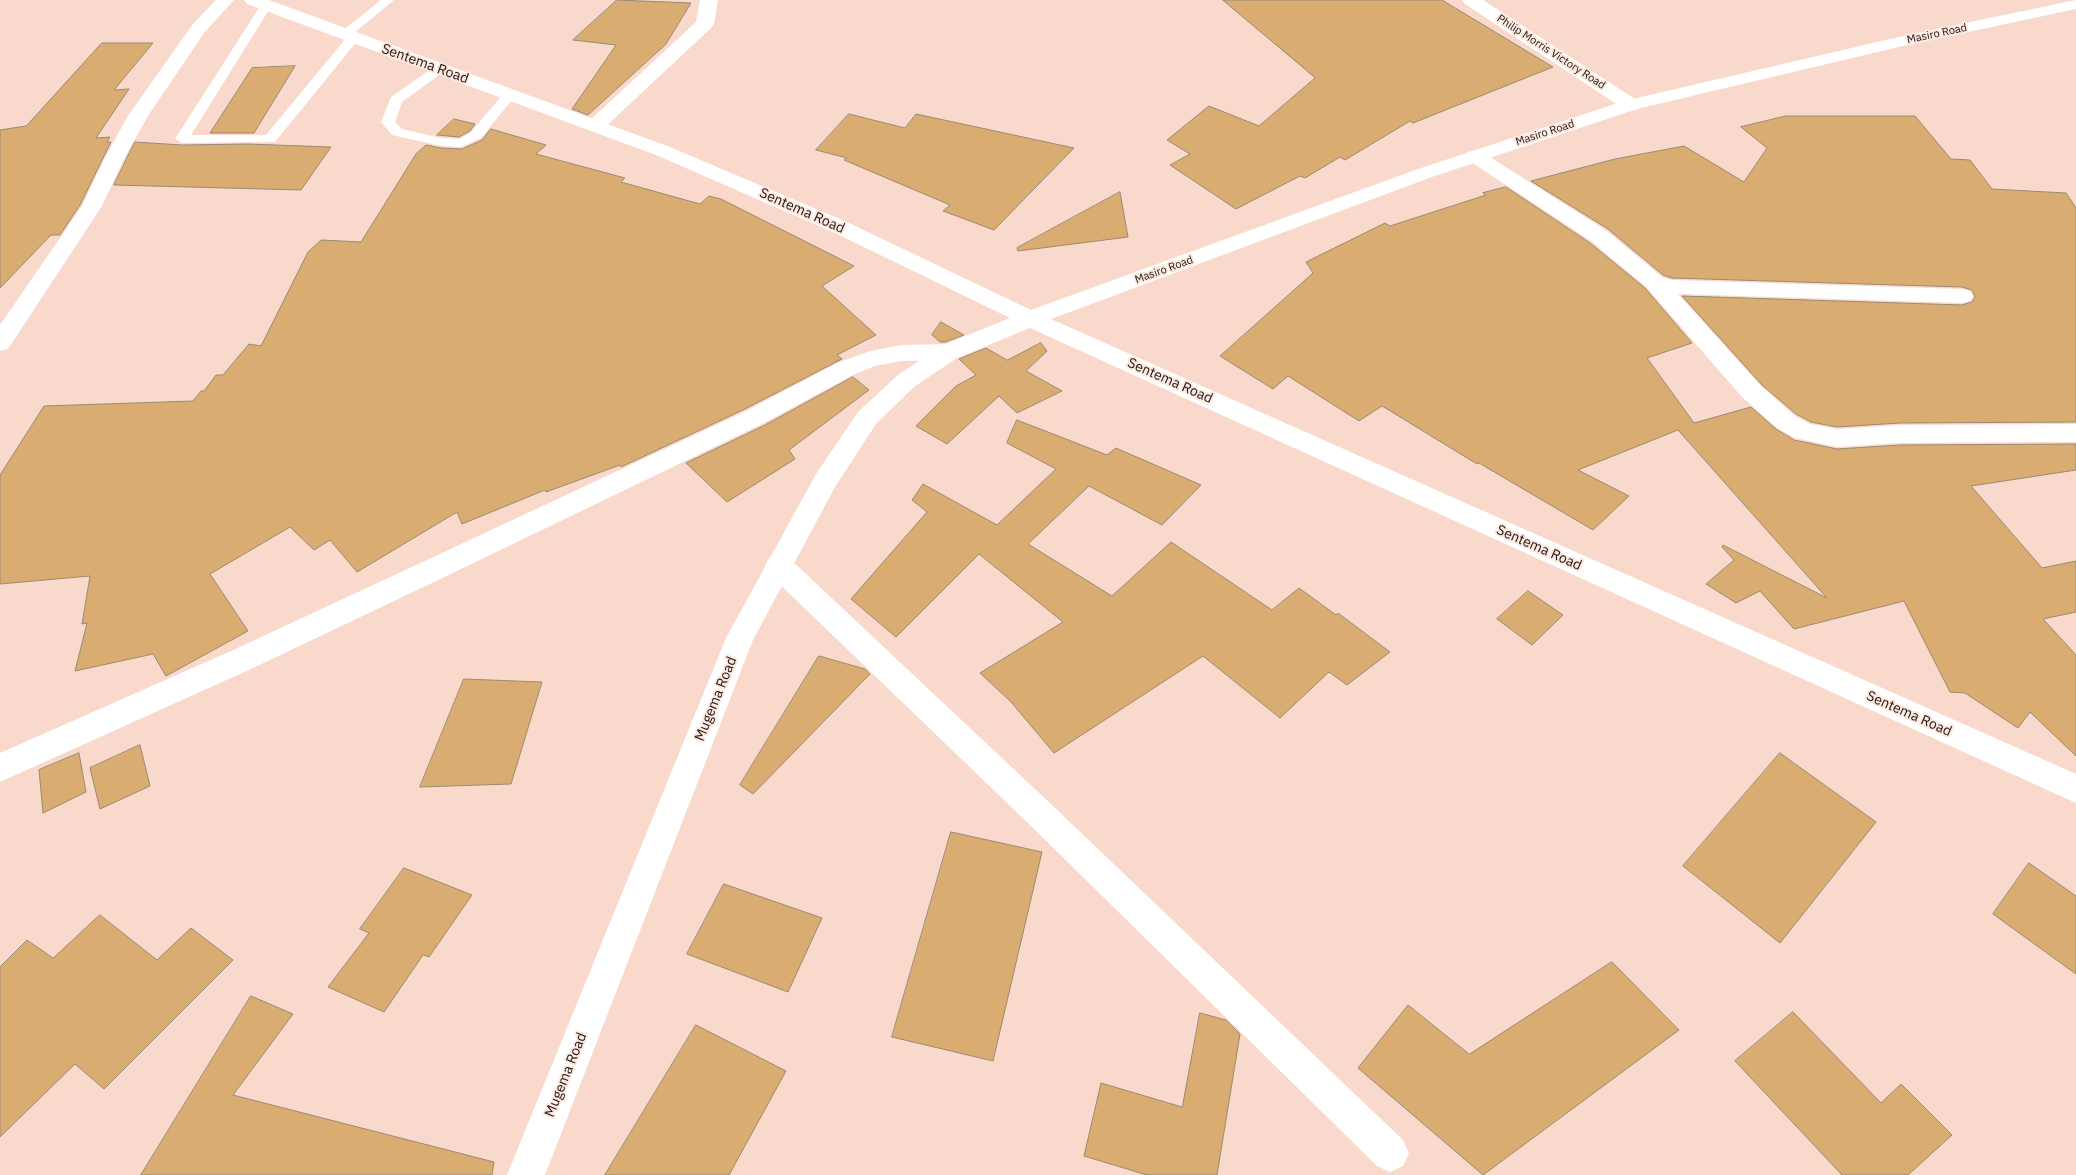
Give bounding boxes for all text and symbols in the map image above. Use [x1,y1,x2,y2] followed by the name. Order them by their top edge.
[1494,12,1608,92] street label: Philip Morris Victory Road
[1906,21,1968,47] street label: Masiro Road
[379,40,471,88] street label: Sentema Road
[1514,117,1576,149] street label: Masiro Road
[757,185,847,237] street label: Sentema Road
[1133,253,1195,287] street label: Masiro Road
[1125,355,1215,407] street label: Sentema Road
[1494,522,1584,574] street label: Sentema Road
[691,654,741,744] street label: Mugema Road
[1864,688,1954,740] street label: Sentema Road
[541,1030,591,1120] street label: Mugema Road

